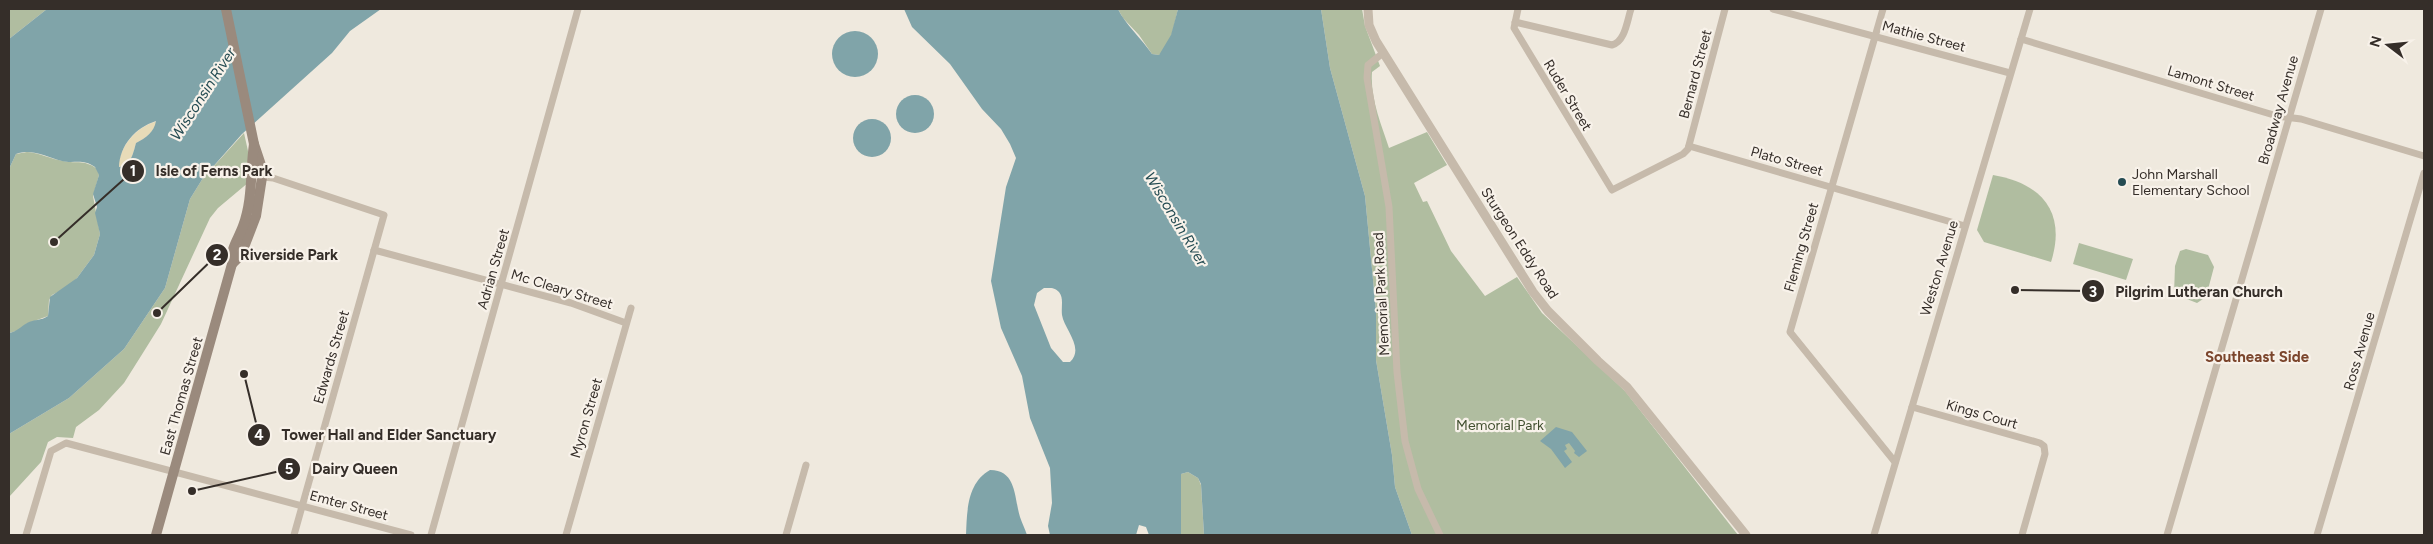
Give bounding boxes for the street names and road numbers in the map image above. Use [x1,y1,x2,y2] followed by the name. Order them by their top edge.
[1880,17,1967,56] street label: Mathie Street
[1675,28,1716,121] street label: Bernard Street
[2255,53,2302,167] street label: Broadway Avenue
[1540,57,1595,134] street label: Ruder Street
[2165,62,2256,105] street label: Lamont Street
[1749,143,1825,180] street label: Plato Street
[1477,184,1562,302] street label: Sturgeon Eddy Road
[1781,200,1822,294] street label: Fleming Street
[1917,218,1962,318] street label: Weston Avenue
[474,227,513,311] street label: Adrian Street
[1370,232,1393,356] street label: Memorial Park Road
[509,266,615,313] street label: Mc Cleary Street
[310,308,353,406] street label: Edwards Street
[2340,310,2379,392] street label: Ross Avenue
[156,335,207,457] street label: East Thomas Street
[567,376,606,460] street label: Myron Street
[1944,396,2020,433] street label: Kings Court
[308,487,390,524] street label: Emter Street

